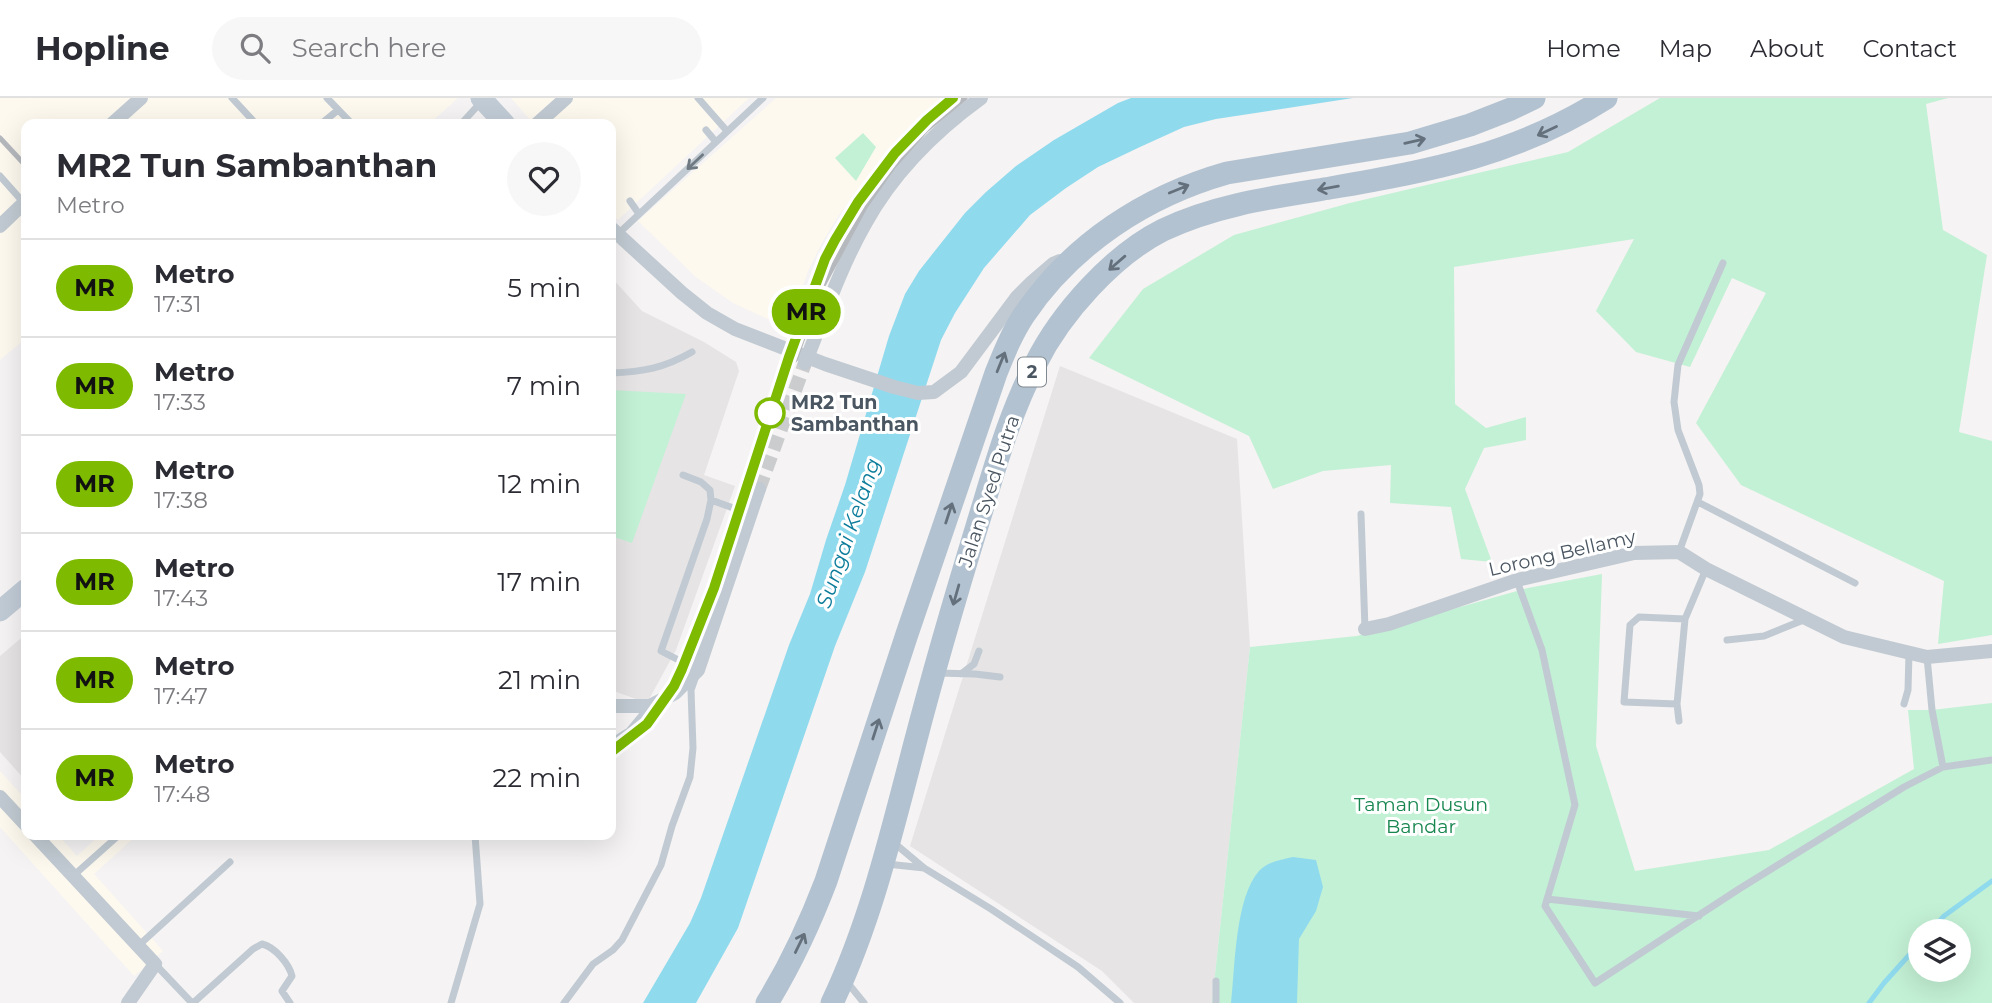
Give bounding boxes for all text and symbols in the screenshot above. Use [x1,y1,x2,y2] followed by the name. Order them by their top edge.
[212,17,702,80] search box
[35,28,170,68] text: Hopline
[236,29,274,67] icon: search
[292,32,446,64] text: Search here
[1546,34,1621,63] text: Home
[1659,34,1712,63] text: Map
[1750,34,1824,63] text: About
[1862,34,1957,63] text: Contact
[1537,125,1558,138] one-way arrow
[1403,134,1426,147] one-way arrow
[507,142,581,216] button: heart
[56,145,437,185] text: MR2 Tun Sambanthan
[687,153,704,170] one-way arrow
[1168,181,1189,194] one-way arrow
[1317,182,1339,195] one-way arrow
[56,191,125,219] text: Metro
[1108,255,1126,271] one-way arrow
[154,258,235,290] text: Metro
[507,272,581,304] text: 5 min
[74,273,115,302] text: MR
[774,289,838,335] line badge: MR
[154,290,202,318] text: 17:31
[786,297,826,326] text: MR
[995,352,1008,373] one-way arrow
[154,356,235,388] text: Metro
[1018,358,1046,386] road number: 2
[507,370,581,402] text: 7 min
[74,371,115,400] text: MR
[154,388,206,416] text: 17:33
[791,391,919,436] place label: MR2 Tun Sambanthan
[755,398,785,428] marker: MR2 Tun Sambanthan
[953,412,1024,571] street label: Jalan Syed Putra
[154,454,235,486] text: Metro
[811,455,885,611] water label: Sungai Kelang
[498,468,581,500] text: 12 min
[74,469,115,498] text: MR
[154,486,208,514] text: 17:38
[943,503,956,525] one-way arrow
[1486,525,1639,581] street label: Lorong Bellamy
[154,552,235,584] text: Metro
[497,566,581,598] text: 17 min
[74,567,115,596] text: MR
[154,584,208,612] text: 17:43
[949,584,962,606] one-way arrow
[154,650,235,682] text: Metro
[498,664,581,696] text: 21 min
[74,665,115,694] text: MR
[154,682,208,710] text: 17:47
[871,718,884,740] one-way arrow
[154,748,235,780] text: Metro
[492,762,581,794] text: 22 min
[74,763,115,792] text: MR
[154,780,210,808] text: 17:48
[1354,793,1488,838] park label: Taman Dusun Bandar
[1908,919,1971,982] map controls
[1908,919,1971,982] button: layers
[794,933,807,954] one-way arrow

